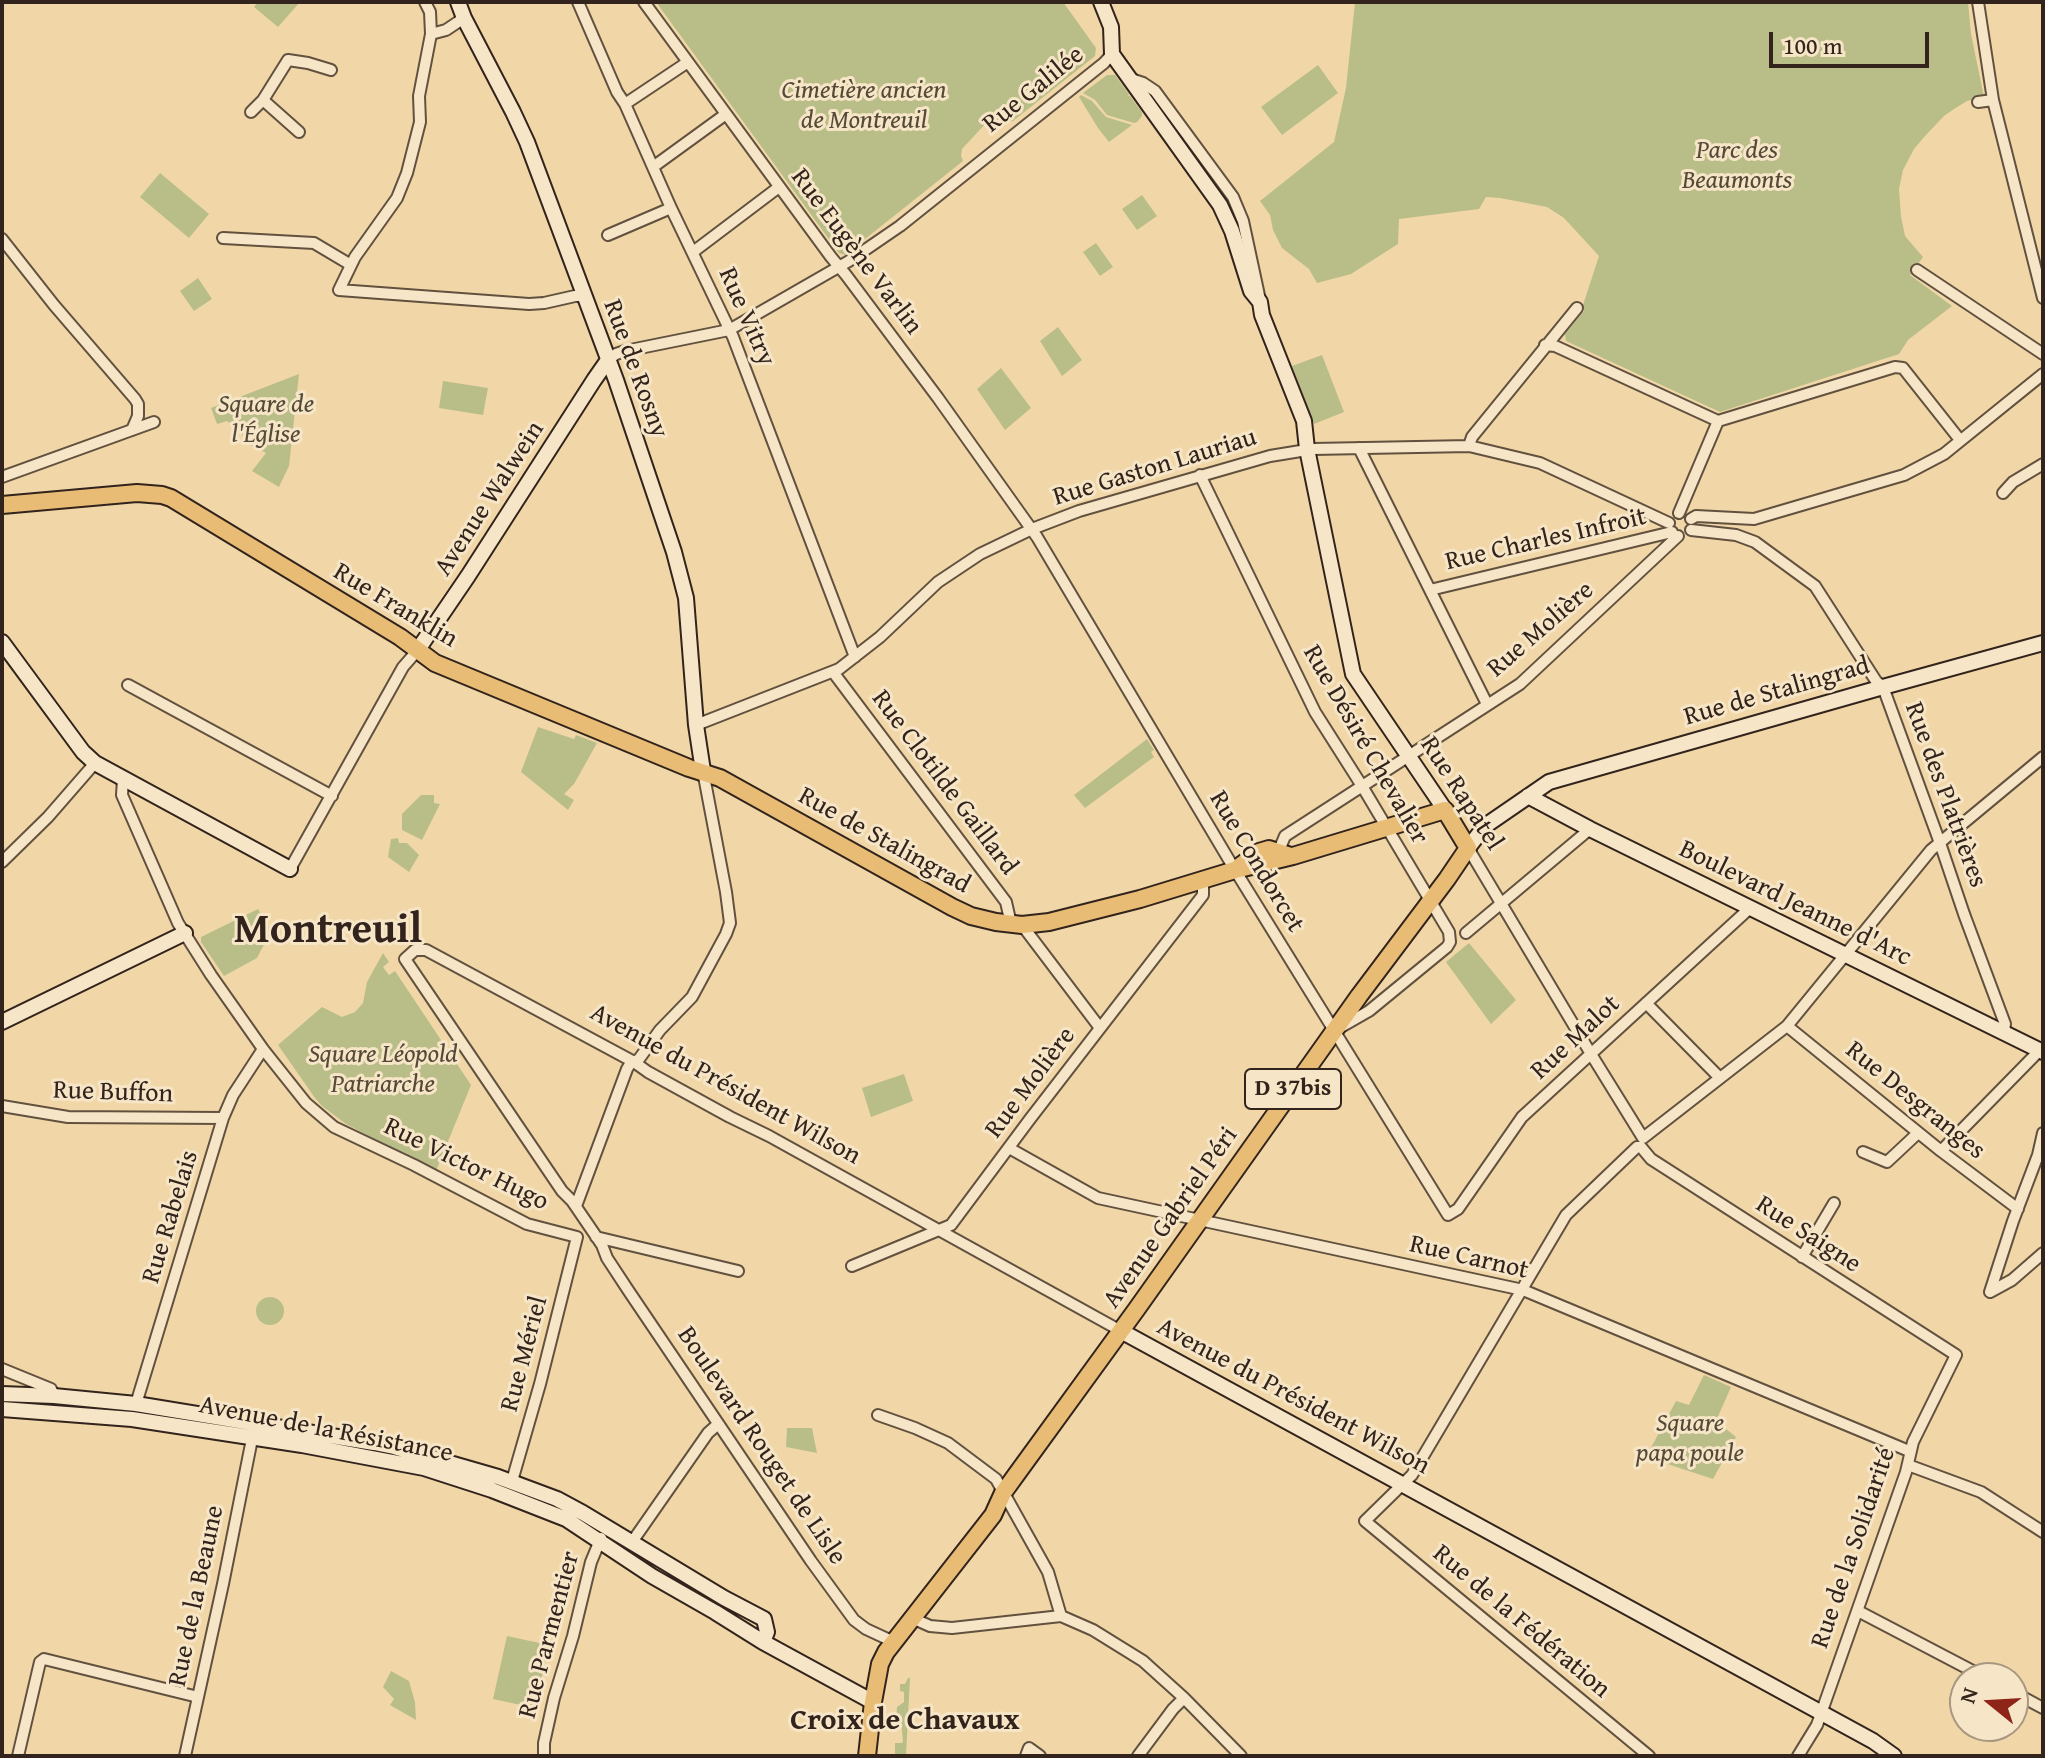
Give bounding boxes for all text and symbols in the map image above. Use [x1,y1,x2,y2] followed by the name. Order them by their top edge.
[1773,16,1933,66] scale bar
[1783,28,1843,63] text: 100 m
[977,40,1091,140] street label: Rue Galilée
[781,75,947,136] park label: Cimetière ancien de Montreuil
[1682,135,1792,196] park label: Parc des Beaumonts
[784,163,928,341] street label: Rue Eugène Varlin
[711,263,781,371] street label: Rue Vitry
[596,296,674,442] street label: Rue de Rosny
[218,389,314,450] park label: Square de l'Église
[428,416,552,582] street label: Avenue Walwein
[1050,422,1260,514] street label: Rue Gaston Lauriau
[1442,502,1650,578] street label: Rue Charles Infroit
[327,557,463,655] street label: Rue Franklin
[1481,575,1601,685] street label: Rue Molière
[1295,640,1435,850] street label: Rue Désiré Chevalier
[1681,651,1873,733] street label: Rue de Stalingrad
[864,684,1024,882] street label: Rue Clotilde Gaillard
[1897,698,1993,892] street label: Rue des Platrières
[1413,731,1509,857] street label: Rue Rapatel
[793,781,975,901] street label: Rue de Stalingrad
[1202,786,1310,938] street label: Rue Condorcet
[1674,834,1916,974] street label: Boulevard Jeanne d'Arc
[234,906,422,956] district label: Montreuil
[1525,989,1627,1087] street label: Rue Malot
[584,998,866,1172] street label: Avenue du Président Wilson
[979,1021,1083,1145] street label: Rue Molière
[1839,1035,1991,1167] street label: Rue Desgranges
[308,1039,458,1100] park label: Square Léopold Patriarche
[1245,1069,1341,1109] road number: D 37bis
[52,1075,174,1111] street label: Rue Buffon
[379,1112,553,1218] street label: Rue Victor Hugo
[1097,1121,1245,1315] street label: Avenue Gabriel Péri
[136,1147,206,1287] street label: Rue Rabelais
[1750,1190,1866,1280] street label: Rue Saigne
[1406,1229,1532,1287] street label: Rue Carnot
[495,1293,555,1415] street label: Rue Mériel
[1151,1312,1435,1482] street label: Avenue du Président Wilson
[670,1321,852,1571] street label: Boulevard Rouget de Lisle
[197,1390,455,1470] street label: Avenue de la Résistance
[1636,1408,1744,1470] park label: Square papa poule
[1805,1444,1903,1652] street label: Rue de la Solidarité
[163,1503,231,1689] street label: Rue de la Beaune
[1426,1539,1616,1705] street label: Rue de la Fédération
[513,1548,587,1722] street label: Rue Parmentier
[1949,1662,2029,1742] north arrow
[1951,1683,1986,1707] text: N
[790,1703,1020,1739] district label: Croix de Chavaux

